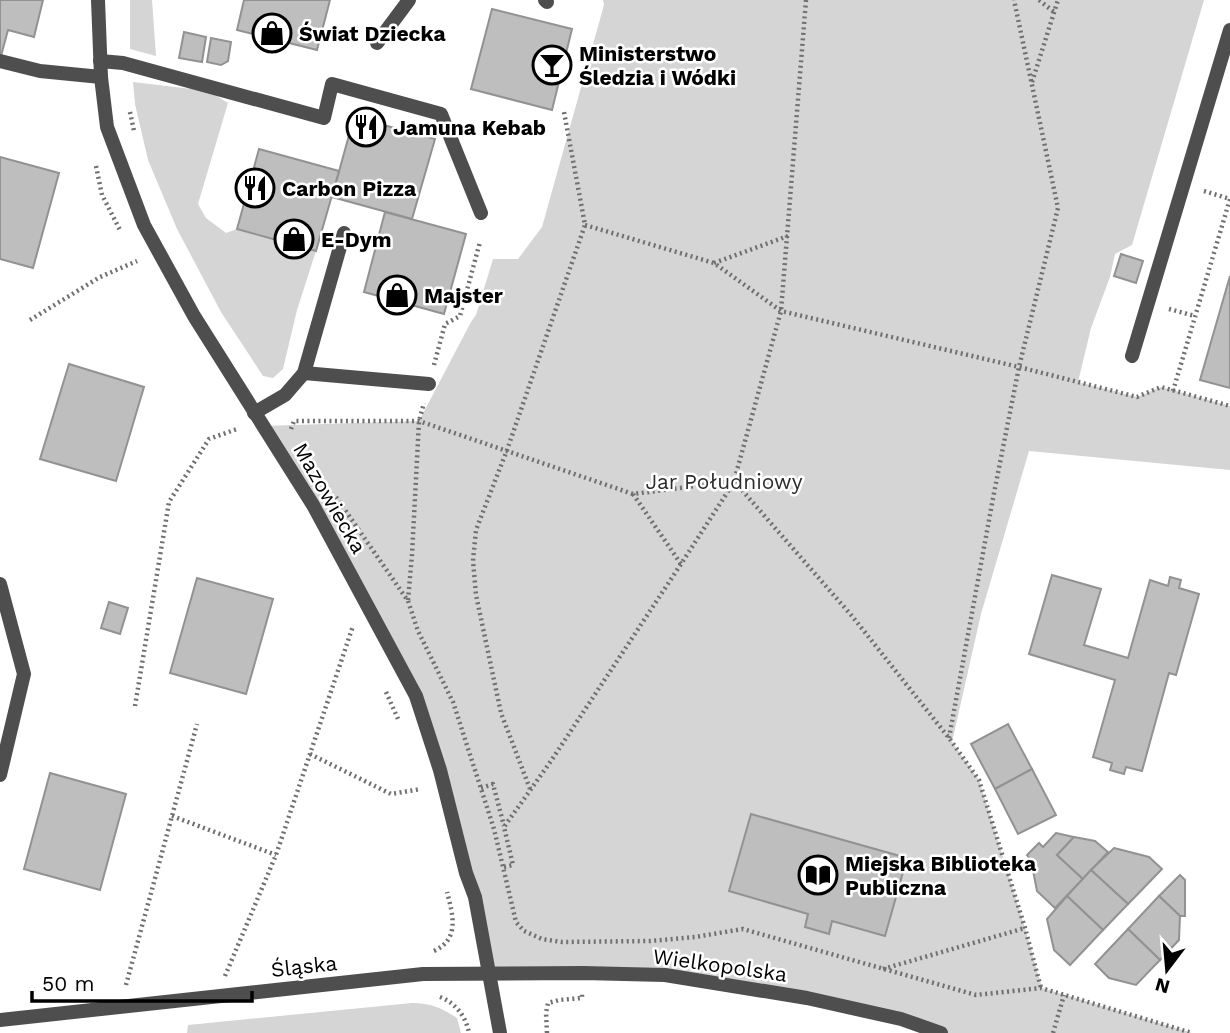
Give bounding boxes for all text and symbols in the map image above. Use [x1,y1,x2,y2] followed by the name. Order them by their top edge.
[251,12,293,54] shop icon: Świat Dziecka
[299,21,446,46] place label: Świat Dziecka
[579,41,736,90] place label: Ministerstwo Śledzia i Wódki
[531,44,573,86] bar icon: Ministerstwo Śledzia i Wódki
[345,106,387,148] restaurant icon: Jamuna Kebab
[393,115,546,140] place label: Jamuna Kebab
[234,167,276,209] restaurant icon: Carbon Pizza
[282,176,417,201] place label: Carbon Pizza
[273,218,315,260] shop icon: E-Dym
[321,227,391,252] place label: E-Dym
[376,274,418,316] shop icon: Majster
[424,283,503,308] place label: Majster
[288,438,372,558] street label: Mazowiecka
[645,469,803,494] park label: Jar Południowy
[845,851,1037,900] place label: Miejska Biblioteka Publiczna
[797,854,839,896] library icon: Miejska Biblioteka Publiczna
[1132,935,1202,1005] north arrow
[651,943,789,987] street label: Wielkopolska
[270,950,338,982] street label: Śląska
[32,960,252,1004] scale bar
[42,971,94,996] text: 50 m
[1153,973,1172,999] text: N

